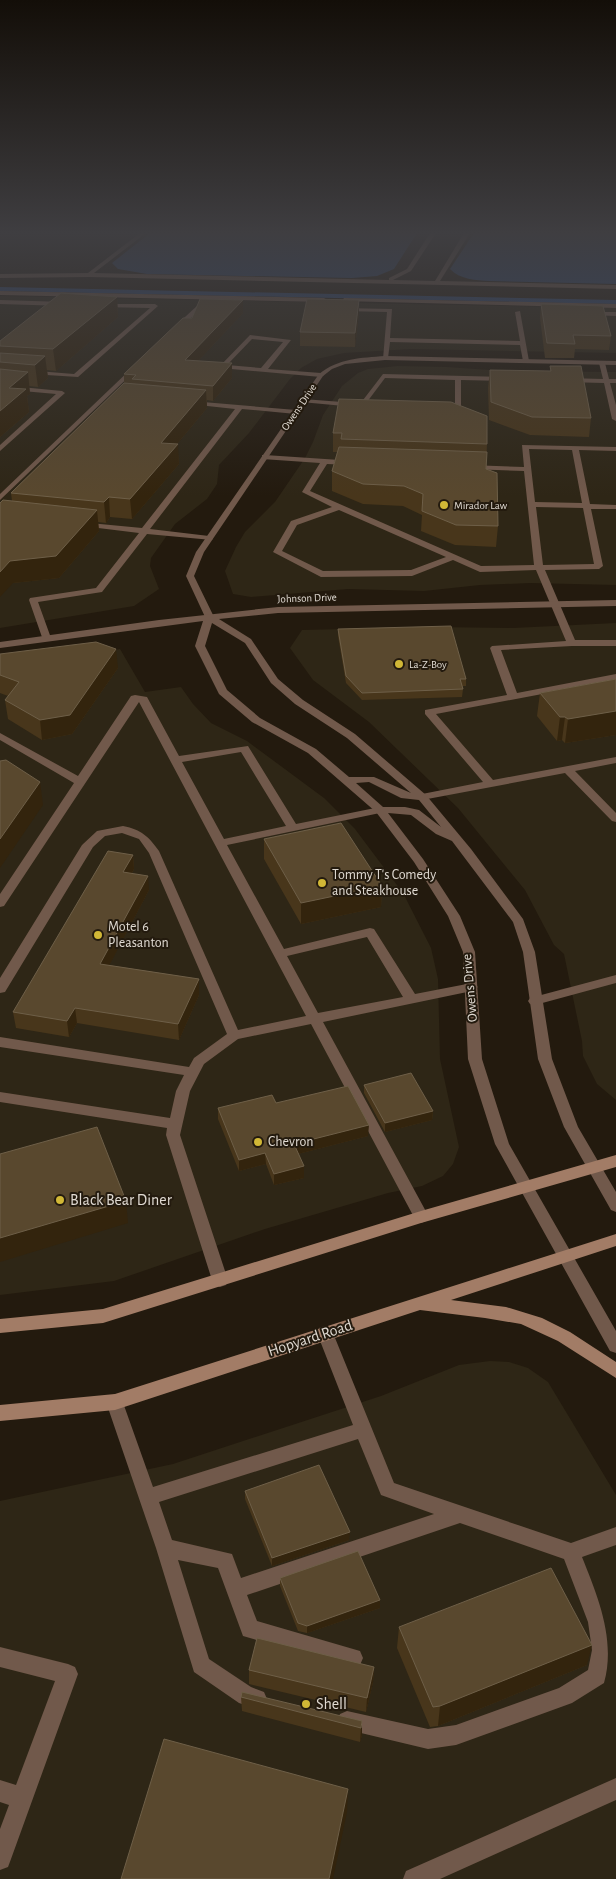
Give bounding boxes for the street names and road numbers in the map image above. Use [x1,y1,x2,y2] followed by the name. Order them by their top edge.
[279,382,319,432] street label: Owens Drive
[277,591,337,605] street label: Johnson Drive
[460,953,480,1023] street label: Owens Drive
[266,1317,355,1360] street label: Hopyard Road

